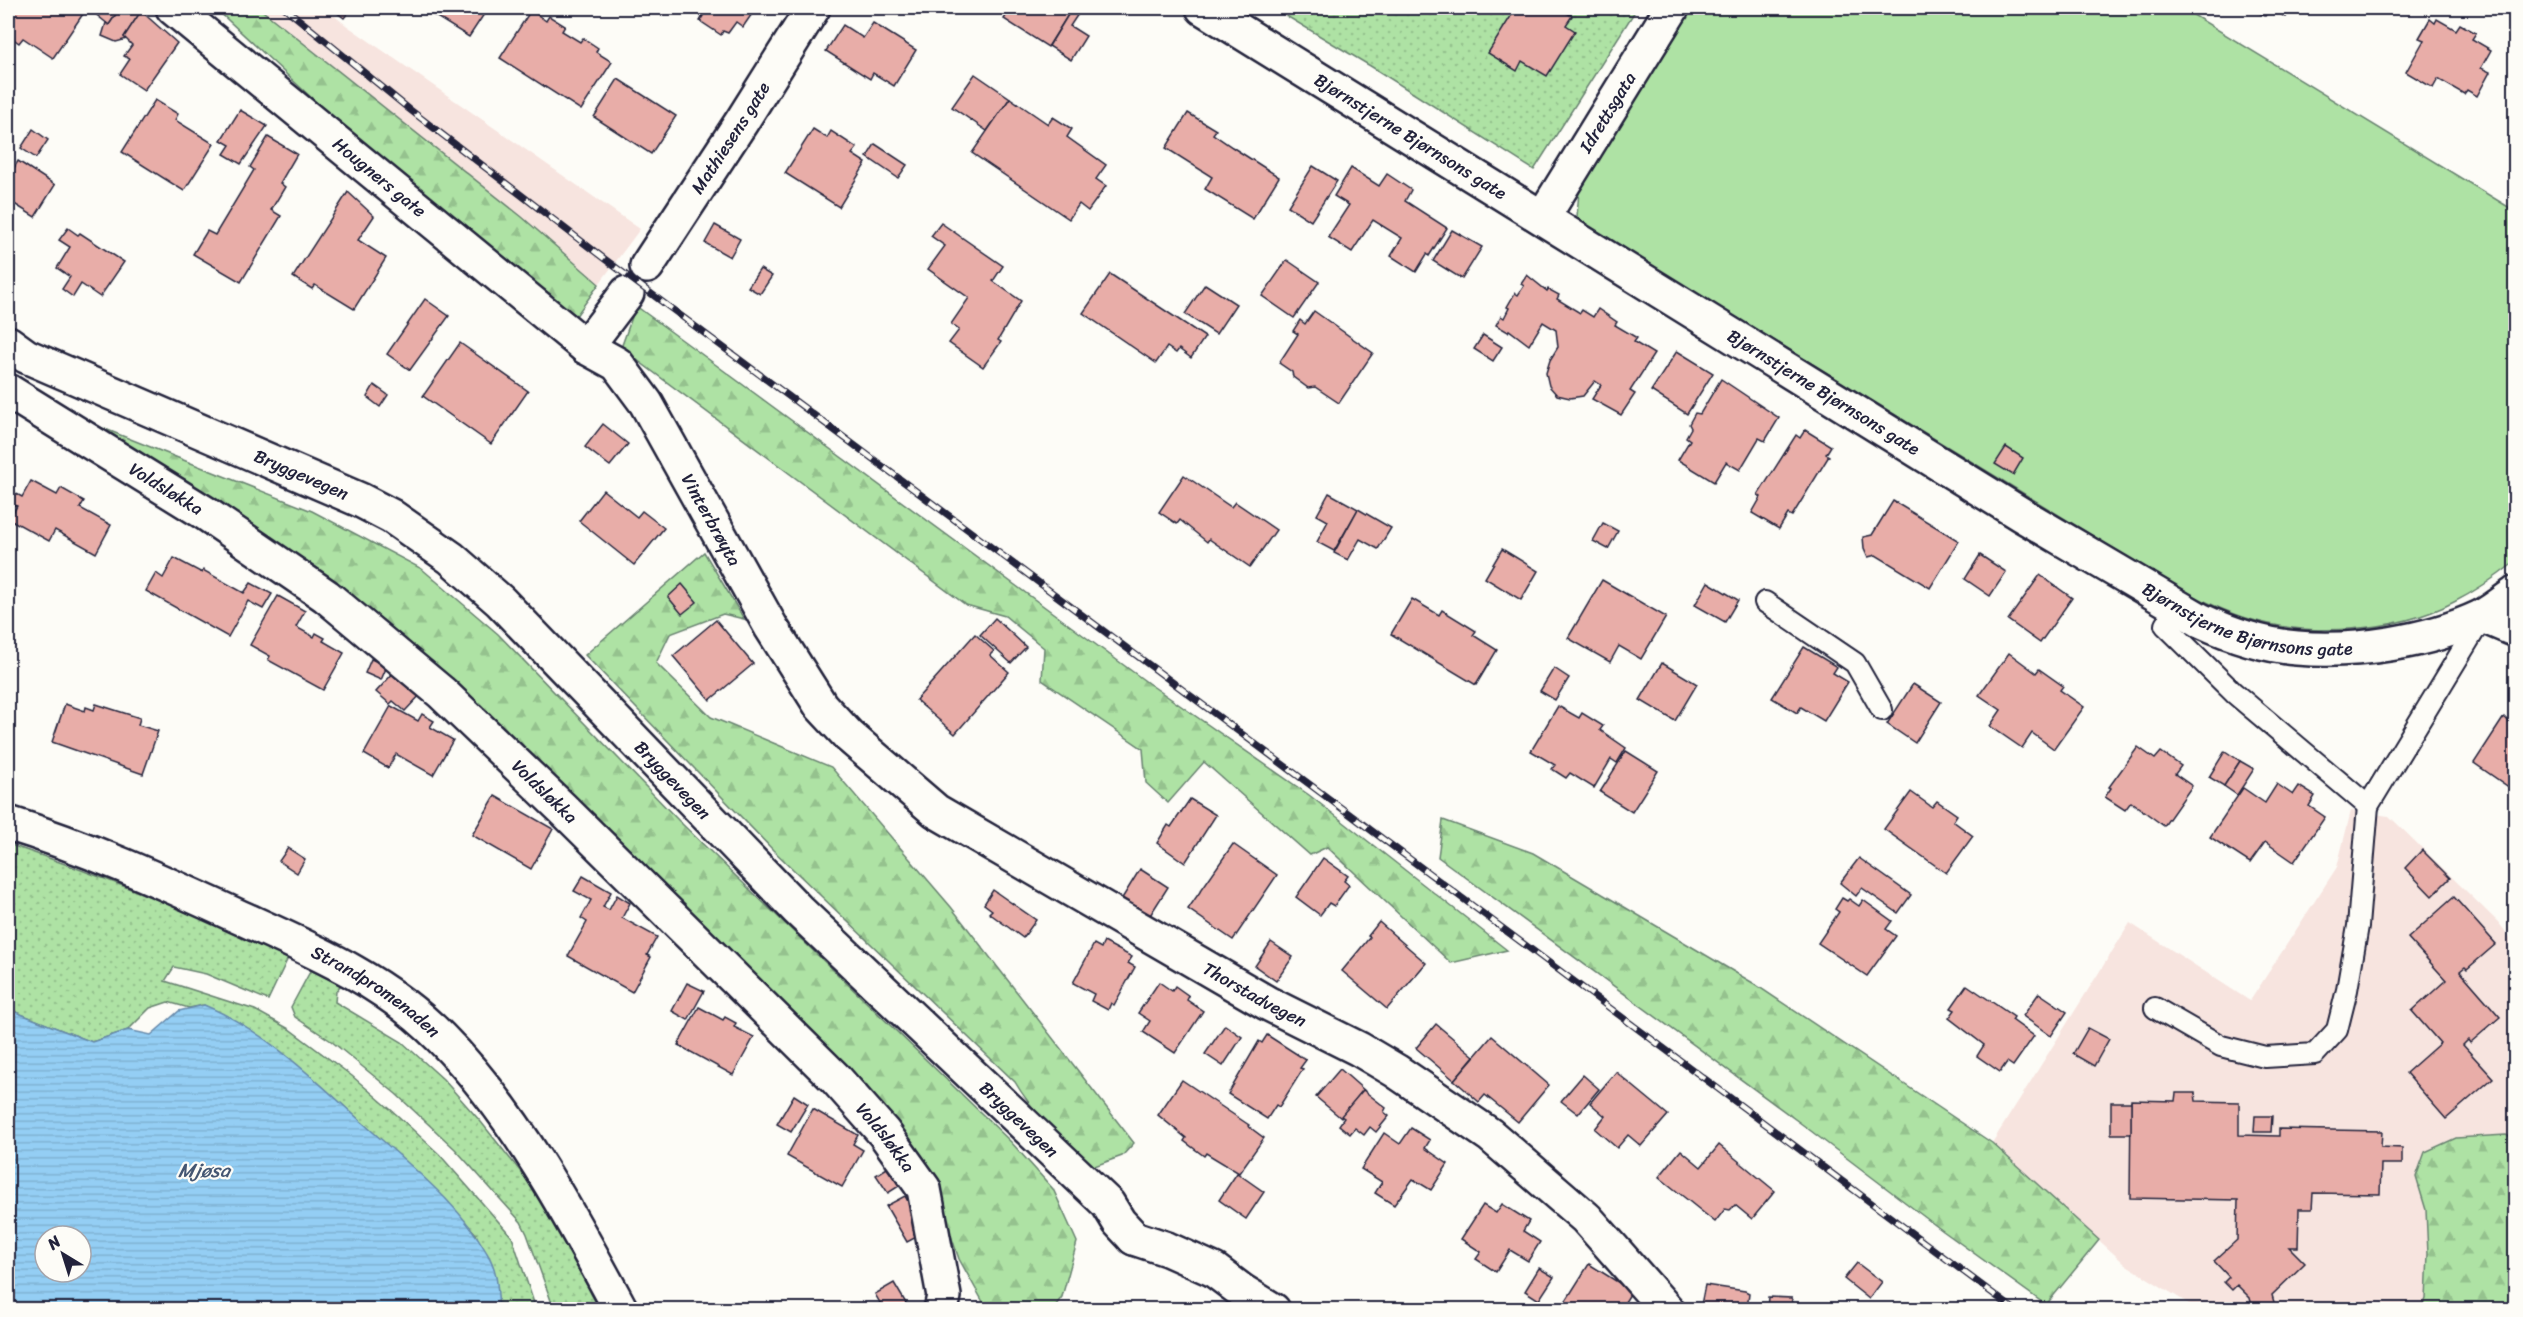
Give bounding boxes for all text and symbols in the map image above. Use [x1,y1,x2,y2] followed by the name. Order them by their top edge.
[1308,64,1514,209] street label: Bjørnstjerne Bjørnsons gate
[1570,65,1645,160] street label: Idrettsgata
[682,75,779,201] street label: Mathiesens gate
[325,129,434,226] street label: Hougners gate
[1721,320,1927,464] street label: Bjørnstjerne Bjørnsons gate
[249,440,354,509] street label: Bryggevegen
[122,454,210,524] street label: Voldsløkka
[672,467,750,572] street label: Vinterbrøyta
[2136,573,2354,665] street label: Bjørnstjerne Bjørnsons gate
[626,733,719,828] street label: Bryggevegen
[504,751,586,832] street label: Voldsløkka
[306,936,449,1046] street label: Strandpromenaden
[1196,953,1313,1037] street label: Thorstadvegen
[971,1073,1067,1166] street label: Bryggevegen
[848,1095,924,1180] street label: Voldsløkka
[178,1153,232,1188] water label: Mjøsa
[33,1224,93,1284] north arrow
[40,1227,68,1258] text: N

